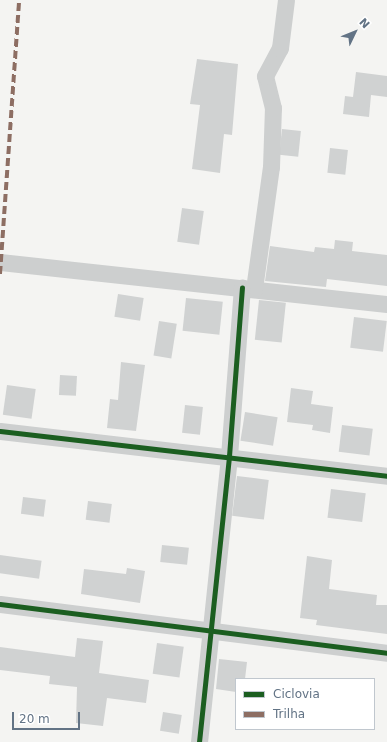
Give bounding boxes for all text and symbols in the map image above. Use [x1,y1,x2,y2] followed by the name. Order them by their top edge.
[335,12,375,52] north arrow
[356,16,372,31] text: N
[235,678,375,730] legend
[273,687,320,701] text: Ciclovia
[14,704,82,730] scale bar
[273,707,305,721] text: Trilha
[19,712,50,726] text: 20 m

